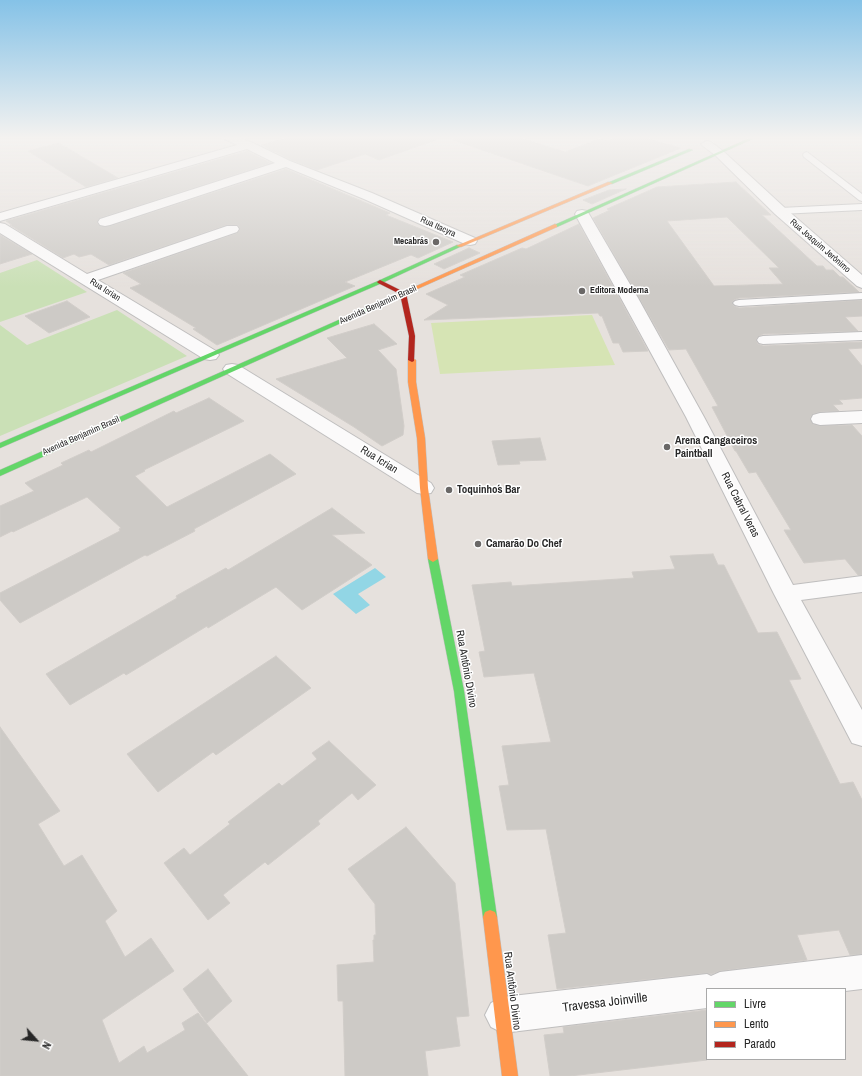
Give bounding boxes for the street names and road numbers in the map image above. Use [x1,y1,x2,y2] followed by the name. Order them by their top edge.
[419,214,457,240] street label: Rua Itacyra
[788,217,852,275] street label: Rua Joaquim Jerônimo
[88,276,122,304] street label: Rua Icrian
[338,283,418,327] street label: Avenida Benjamim Brasil
[41,414,121,458] street label: Avenida Benjamim Brasil
[358,443,400,477] street label: Rua Icrian
[718,470,762,540] street label: Rua Cabral Veras
[453,629,479,709] street label: Rua Antônio Divino
[501,951,523,1031] street label: Rua Antônio Divino
[562,990,648,1016] street label: Travessa Joinville

